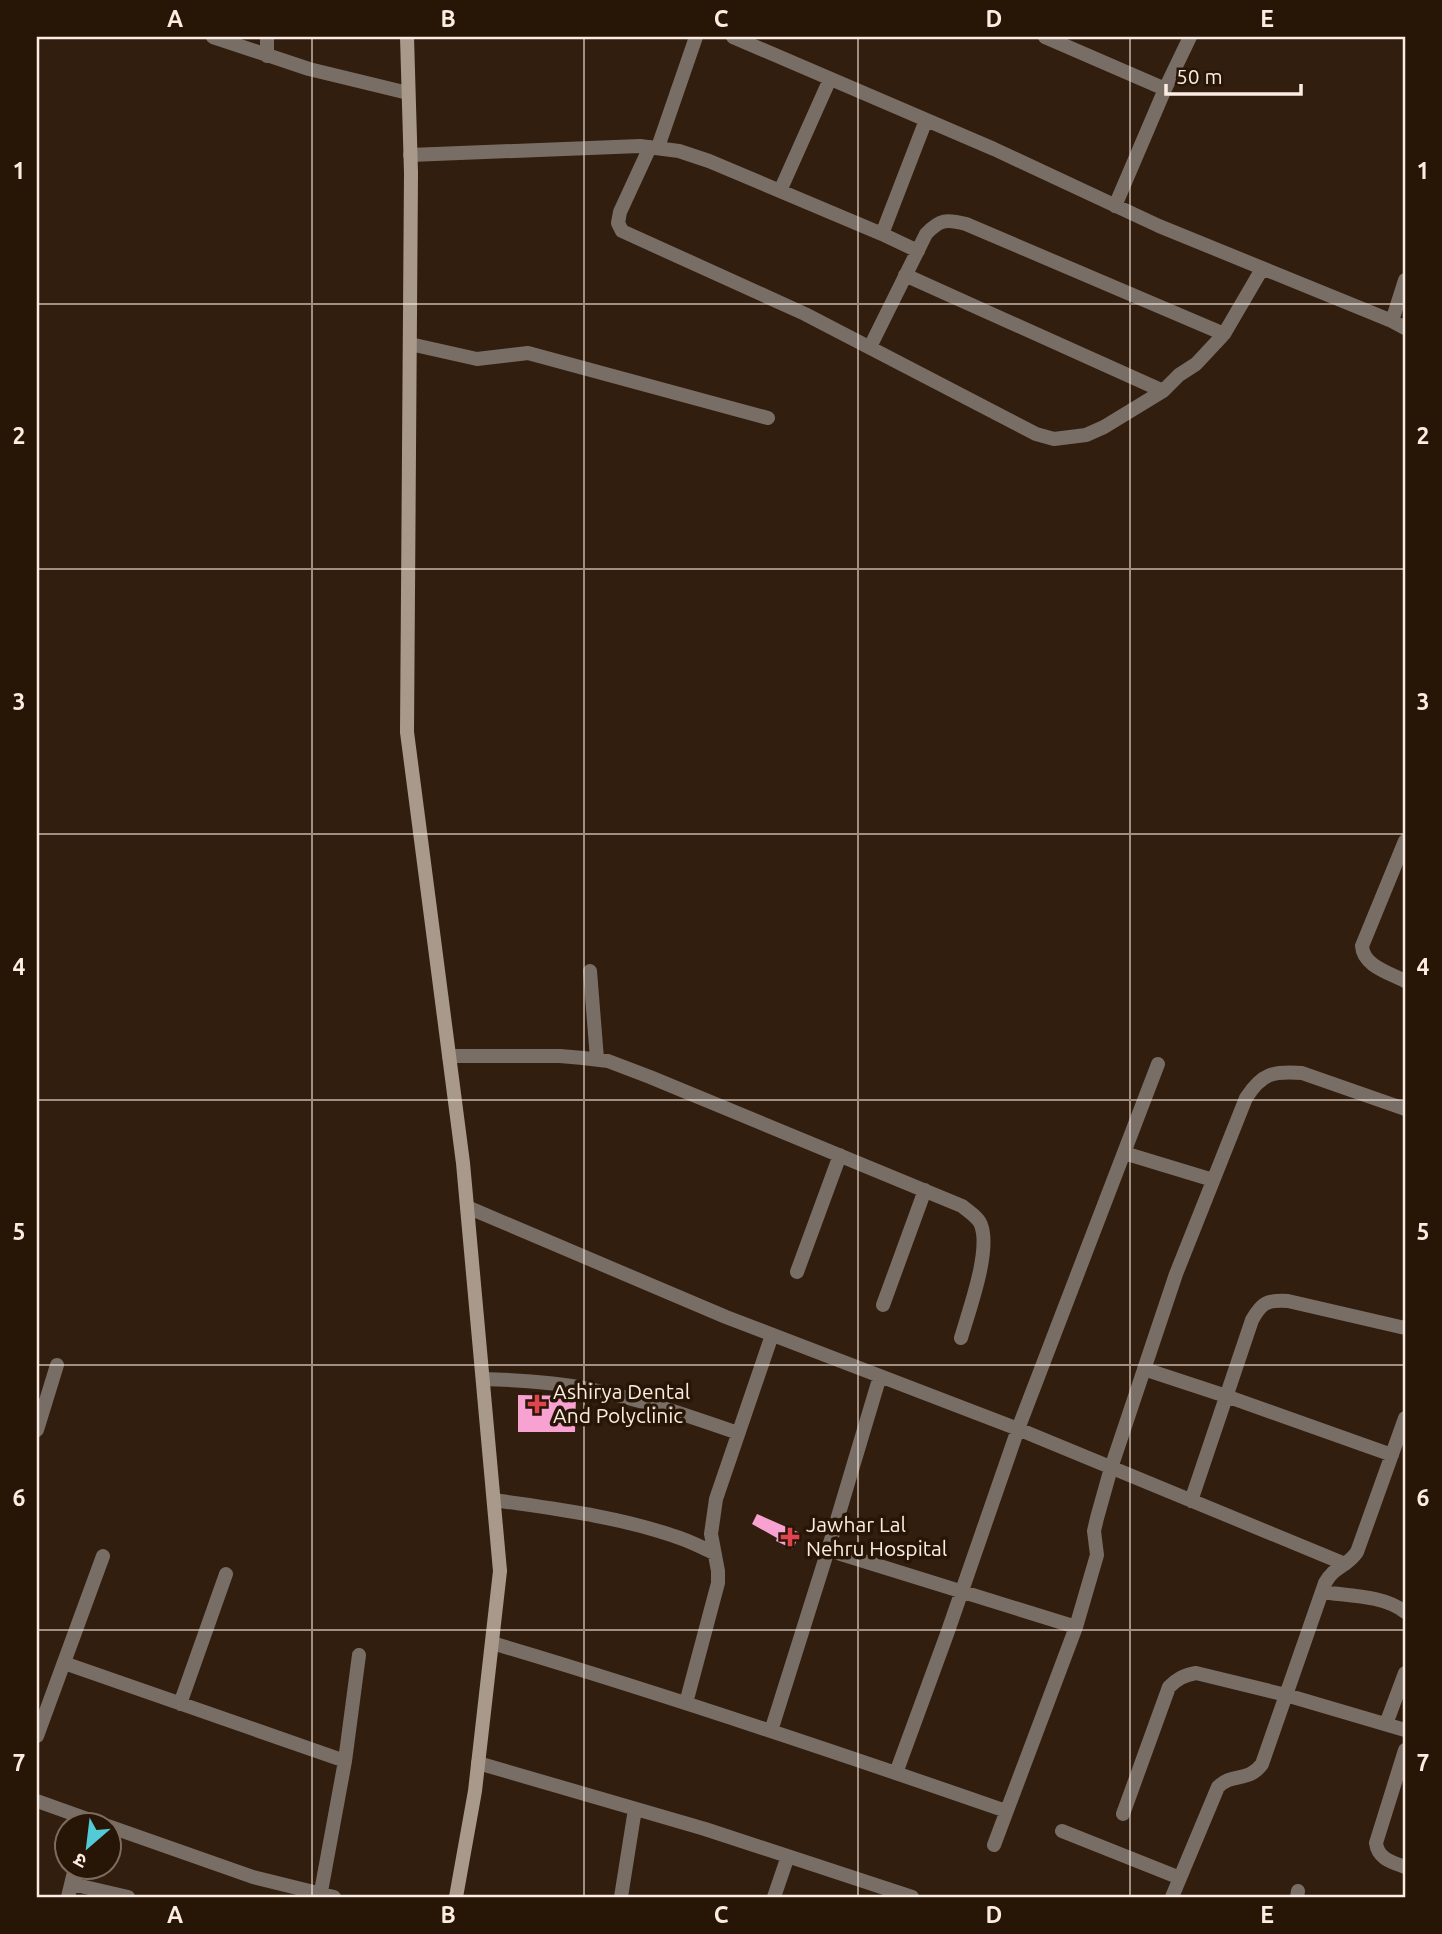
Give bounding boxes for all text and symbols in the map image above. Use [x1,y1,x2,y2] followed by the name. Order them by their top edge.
[167,6,183,31] text: A
[440,6,456,31] text: B
[714,6,729,31] text: C
[986,6,1002,31] text: D
[1260,6,1274,31] text: E
[1166,52,1300,96] scale bar
[1176,64,1223,88] text: 50 m
[13,158,25,183] text: 1
[1417,158,1429,183] text: 1
[13,423,25,448] text: 2
[1417,423,1429,448] text: 2
[13,689,25,714] text: 3
[1417,689,1429,714] text: 3
[13,954,26,979] text: 4
[1417,954,1430,979] text: 4
[13,1219,25,1244] text: 5
[1417,1219,1429,1244] text: 5
[553,1379,690,1427] place label: Ashirya Dental And Polyclinic
[527,1394,547,1414] marker: Ashirya Dental And Polyclinic
[13,1485,26,1510] text: 6
[1417,1485,1430,1510] text: 6
[806,1512,947,1560] place label: Jawhar Lal Nehru Hospital
[780,1527,800,1547] marker: Jawhar Lal Nehru Hospital
[13,1750,25,1775] text: 7
[1417,1750,1429,1775] text: 7
[52,1812,122,1882] north arrow
[69,1848,90,1873] text: उ
[167,1902,183,1927] text: A
[440,1902,456,1927] text: B
[714,1902,729,1927] text: C
[986,1902,1002,1927] text: D
[1260,1902,1274,1927] text: E

